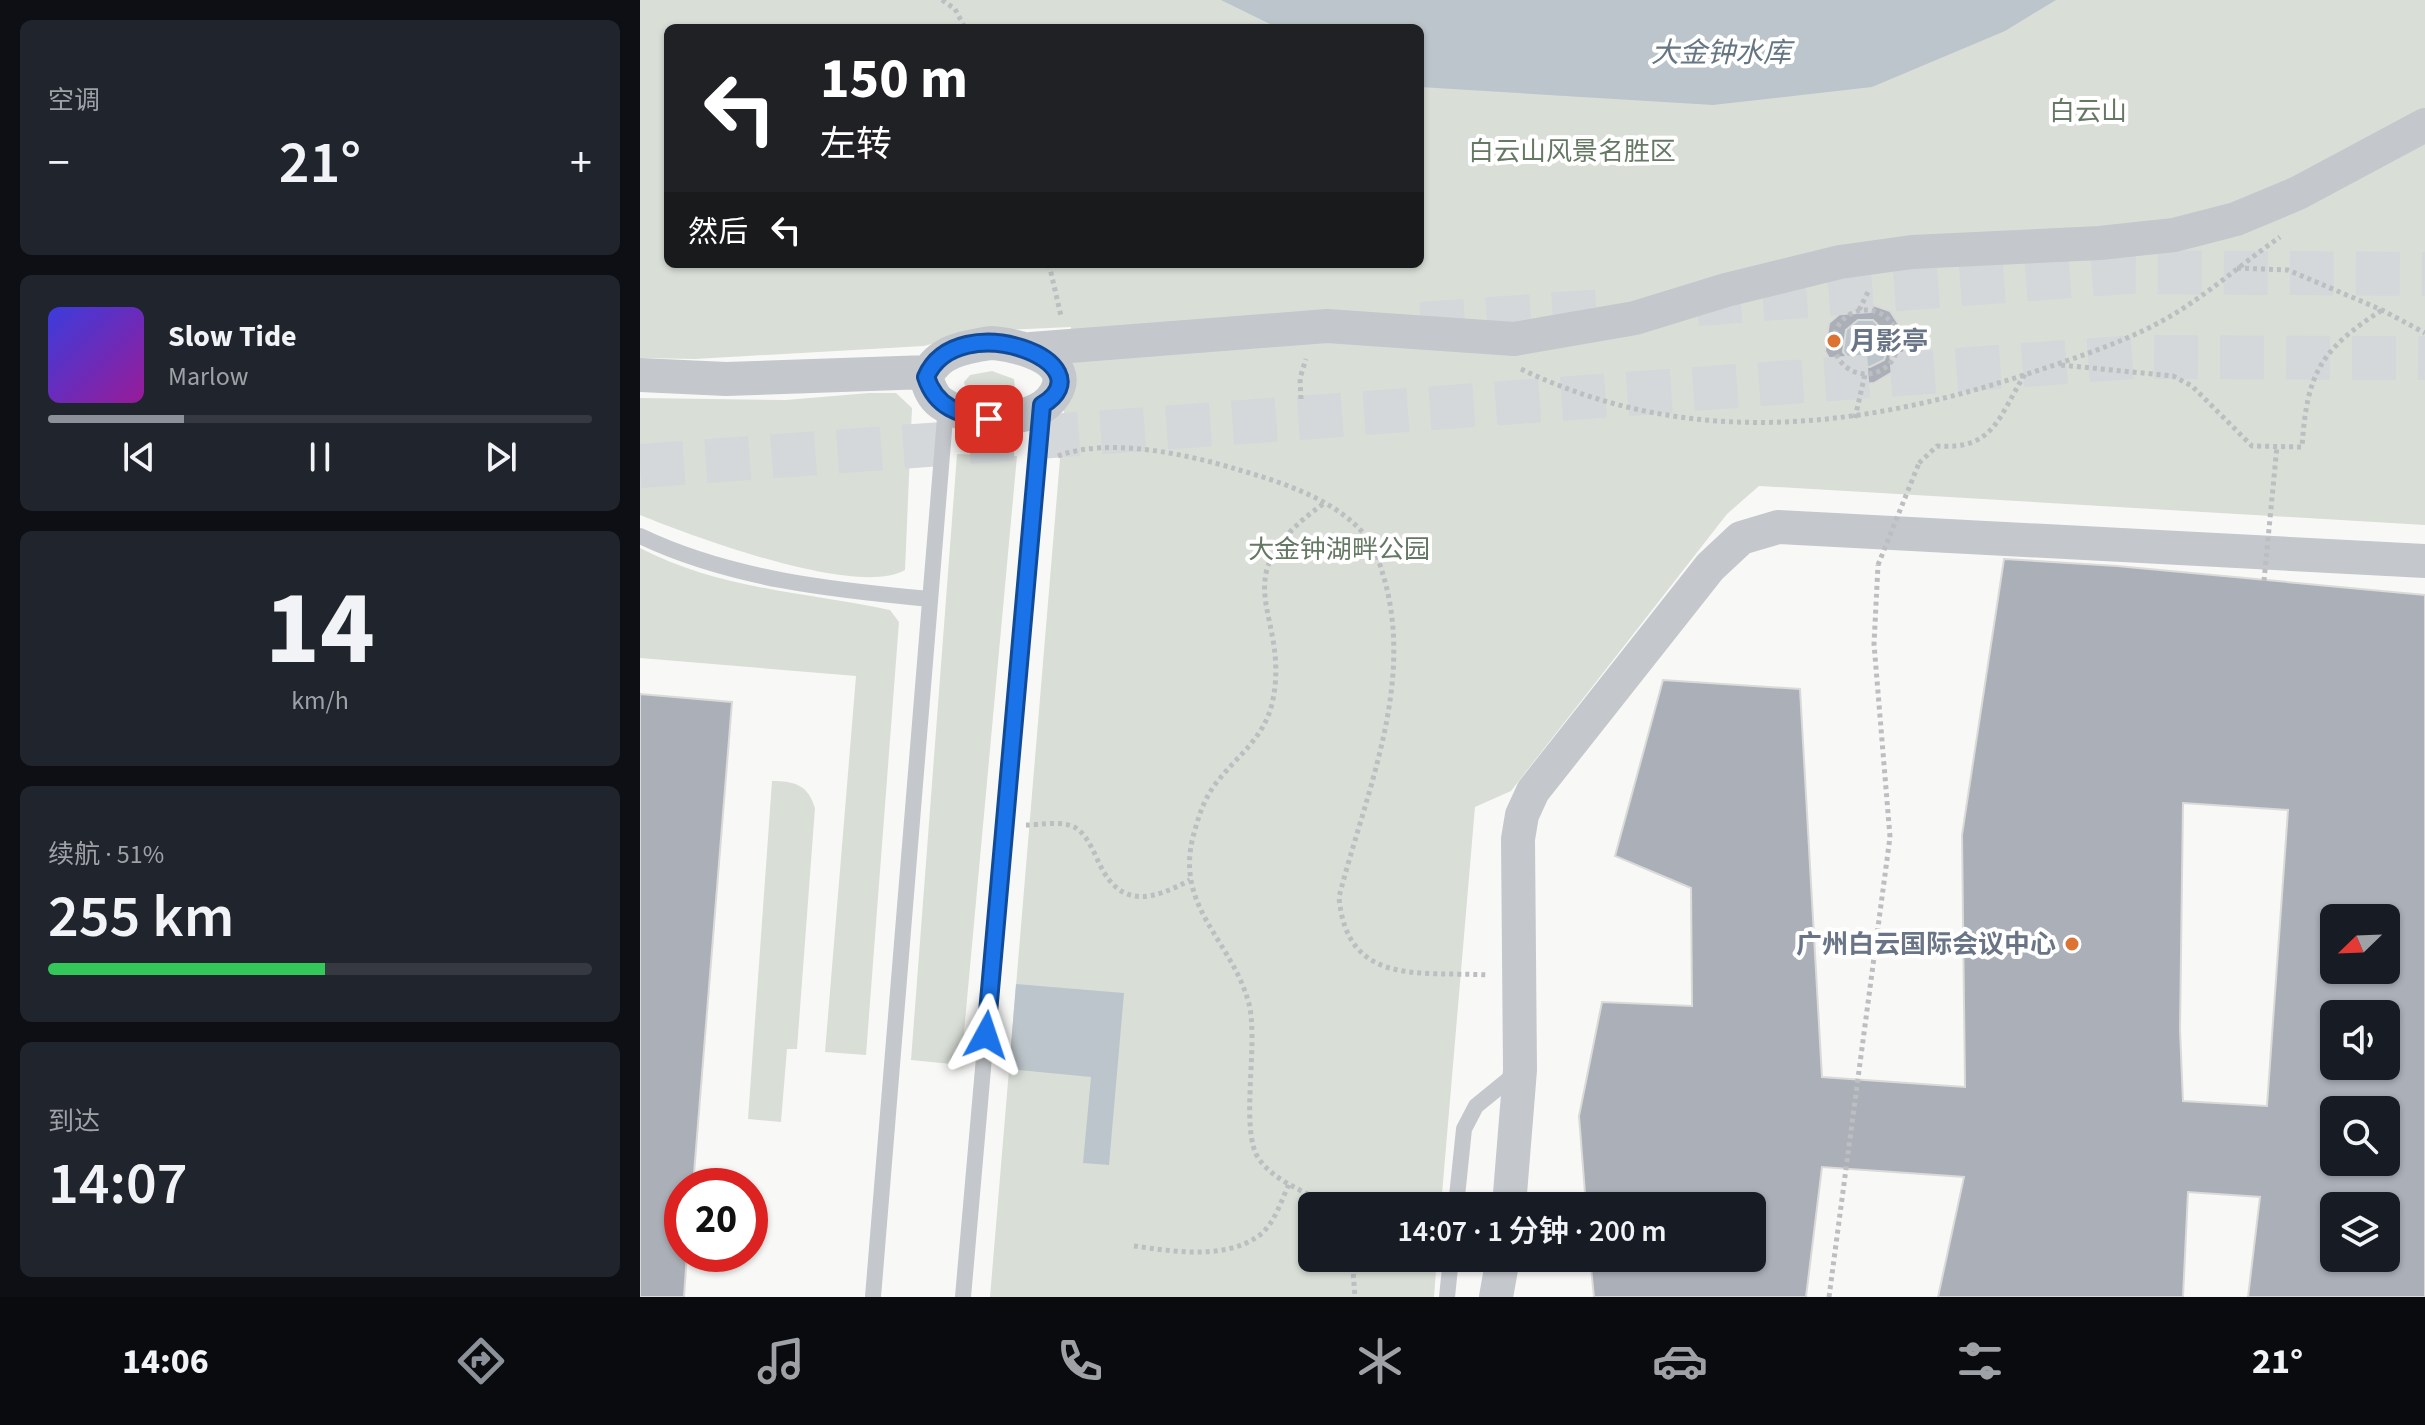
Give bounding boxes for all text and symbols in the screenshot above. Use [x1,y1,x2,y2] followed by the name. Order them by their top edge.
[1651,33,1795,73] water label: 大金钟水库
[820,40,968,119] text: 150 m
[688,56,792,160] icon: left
[48,82,100,119] text: 空调
[2049,93,2127,130] park label: 白云山
[820,119,892,170] text: 左转
[279,121,361,206] text: 21°
[48,132,70,195] text: −
[570,132,592,195] text: +
[1468,133,1676,170] park label: 白云山风景名胜区
[764,208,808,252] icon: left
[688,211,748,254] text: 然后
[168,315,297,358] text: Slow Tide
[1850,323,1928,360] place label: 月影亭
[1825,332,1843,350] marker: 月影亭
[168,358,248,395] text: Marlow
[955,385,1023,453] pin
[967,397,1011,441] icon: arrive
[117,435,161,479] icon: previous
[298,435,342,479] icon: pause
[479,435,523,479] icon: next
[1248,531,1430,568] park label: 大金钟湖畔公园
[265,556,375,704] text: 14
[291,682,349,719] text: km/h
[48,836,164,873] text: 续航 · 51%
[48,875,234,960] text: 255 km
[2320,904,2400,984] north arrow
[2320,904,2400,1272] map controls
[1796,926,2056,963] place label: 广州白云国际会议中心
[2063,935,2081,953] marker: 广州白云国际会议中心
[944,993,1028,1077] position arrow
[2320,1000,2400,1080] button: sound
[2320,1096,2400,1176] button: search
[48,1103,100,1140] text: 到达
[48,1142,188,1227] text: 14:07
[664,1168,768,1272] speed limit sign: 20
[2320,1192,2400,1272] button: layers
[1397,1210,1667,1253] text: 14:07 · 1 分钟 · 200 m
[453,1333,509,1389] icon: directions
[753,1333,809,1389] icon: music
[1052,1333,1108,1389] icon: phone
[1352,1333,1408,1389] icon: climate
[1652,1333,1708,1389] icon: car
[1952,1333,2008,1389] icon: filters
[122,1336,209,1387] text: 14:06
[2252,1336,2303,1387] text: 21°

